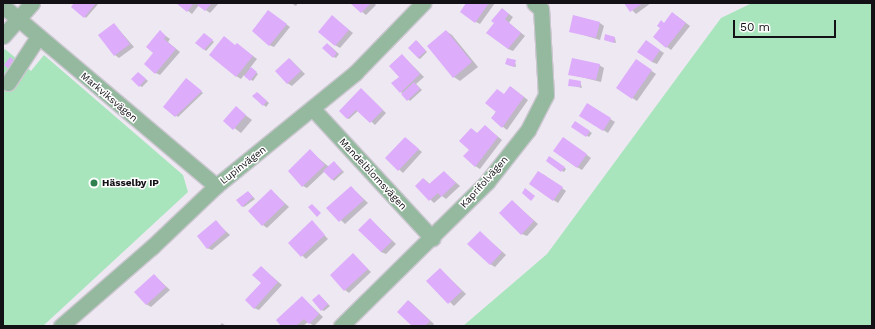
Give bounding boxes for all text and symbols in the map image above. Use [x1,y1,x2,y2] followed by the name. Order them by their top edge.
[735,12,838,38] scale bar
[740,20,770,34] text: 50 m
[78,70,140,124] street label: Markviksvägen
[337,136,409,212] street label: Mandelblomsvägen
[218,143,268,187] street label: Lupinvägen
[458,154,510,210] street label: Kaprifolvägen
[102,177,159,189] place label: Hässelby IP
[89,178,99,188] marker: Hässelby IP

